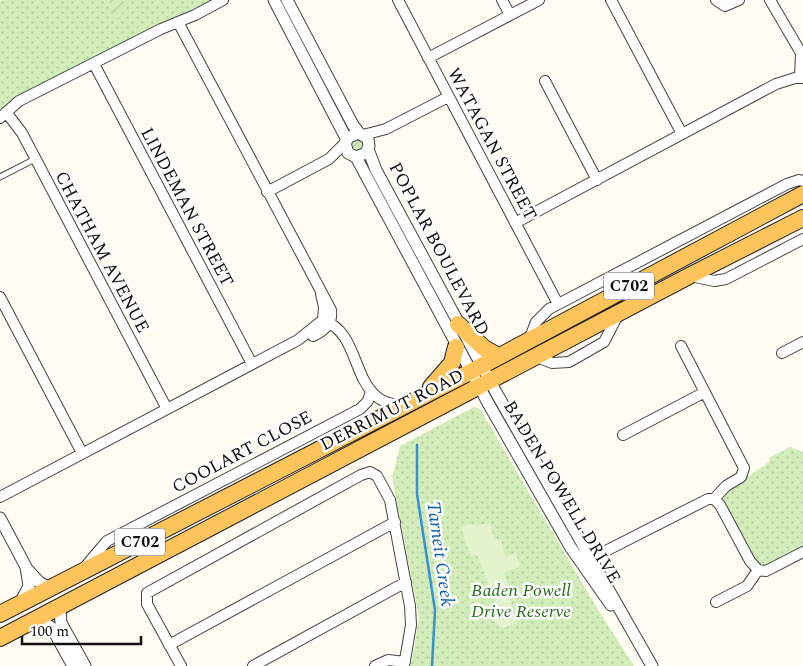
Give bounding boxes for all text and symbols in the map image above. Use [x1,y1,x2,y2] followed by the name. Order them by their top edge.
[440,63,544,225] street label: WATAGAN STREET
[134,123,240,291] street label: LINDEMAN STREET
[382,157,496,341] street label: POPLAR BOULEVARD
[48,166,156,338] street label: CHATHAM AVENUE
[604,272,654,300] road number: C702
[315,362,469,458] street label: DERRIMUT ROAD
[496,395,628,589] street label: BADEN POWELL DRIVE
[167,404,317,500] street label: COOLART CLOSE
[418,499,462,609] water label: Tarneit Creek
[115,528,165,556] road number: C702
[471,577,571,625] park label: Baden Powell Drive Reserve
[22,614,141,646] scale bar
[30,620,69,643] text: 100 m

